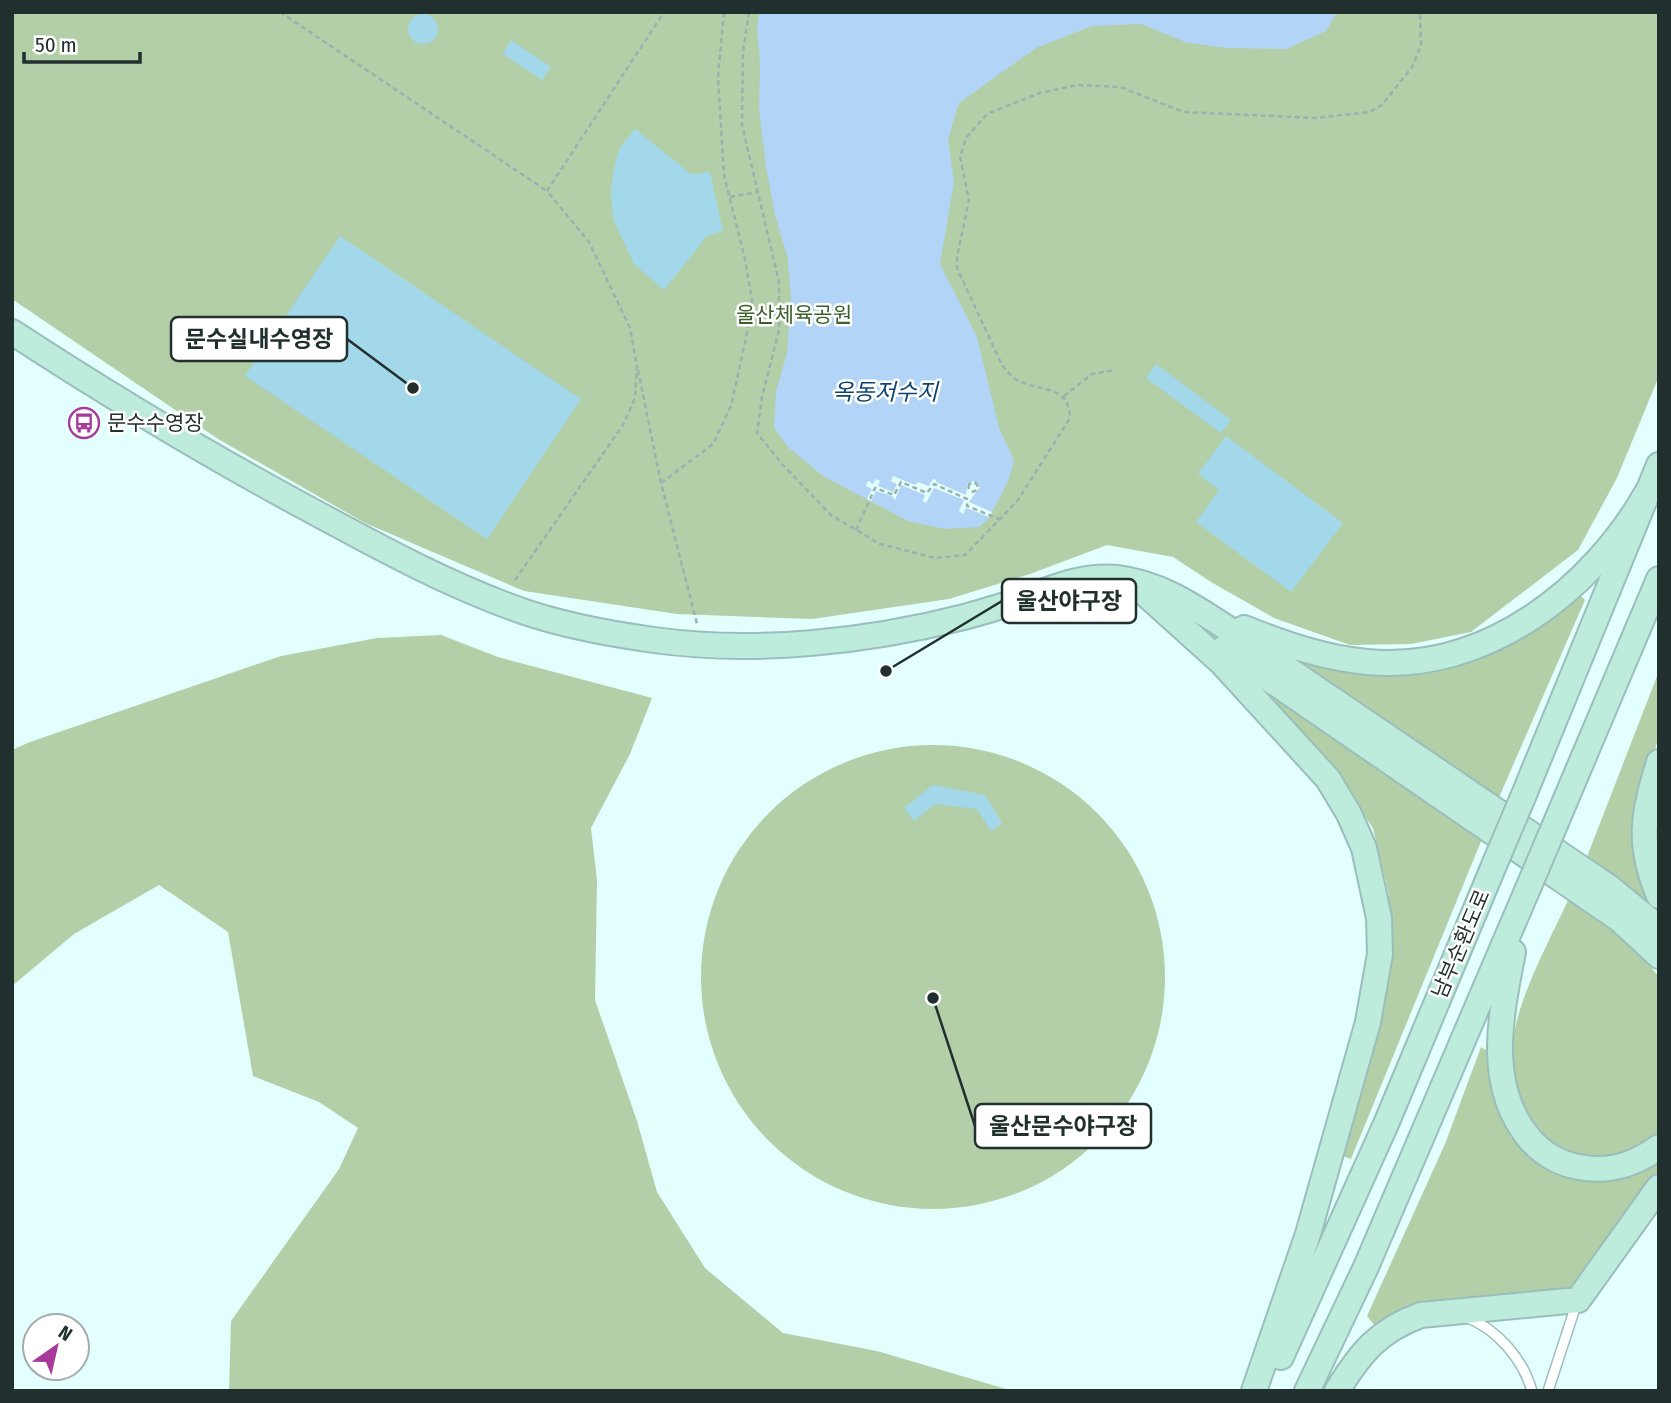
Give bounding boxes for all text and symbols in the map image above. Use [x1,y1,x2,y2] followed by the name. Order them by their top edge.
[24,21,140,65] scale bar
[35,32,77,58] text: 50 m
[736,302,852,328] park label: 울산체육공원
[171,317,347,361] callout: 문수실내수영장
[185,325,333,353] text: 문수실내수영장
[832,378,940,406] water label: 옥동저수지
[67,406,101,440] bus stop icon: 문수수영장
[107,410,204,436] place label: 문수수영장
[1002,579,1136,623] callout: 울산야구장
[1016,587,1122,615] text: 울산야구장
[1426,886,1496,1002] street label: 남부순환도로
[975,1104,1151,1148] callout: 울산문수야구장
[989,1112,1137,1140] text: 울산문수야구장
[21,1312,91,1382] north arrow
[54,1321,76,1346] text: N

